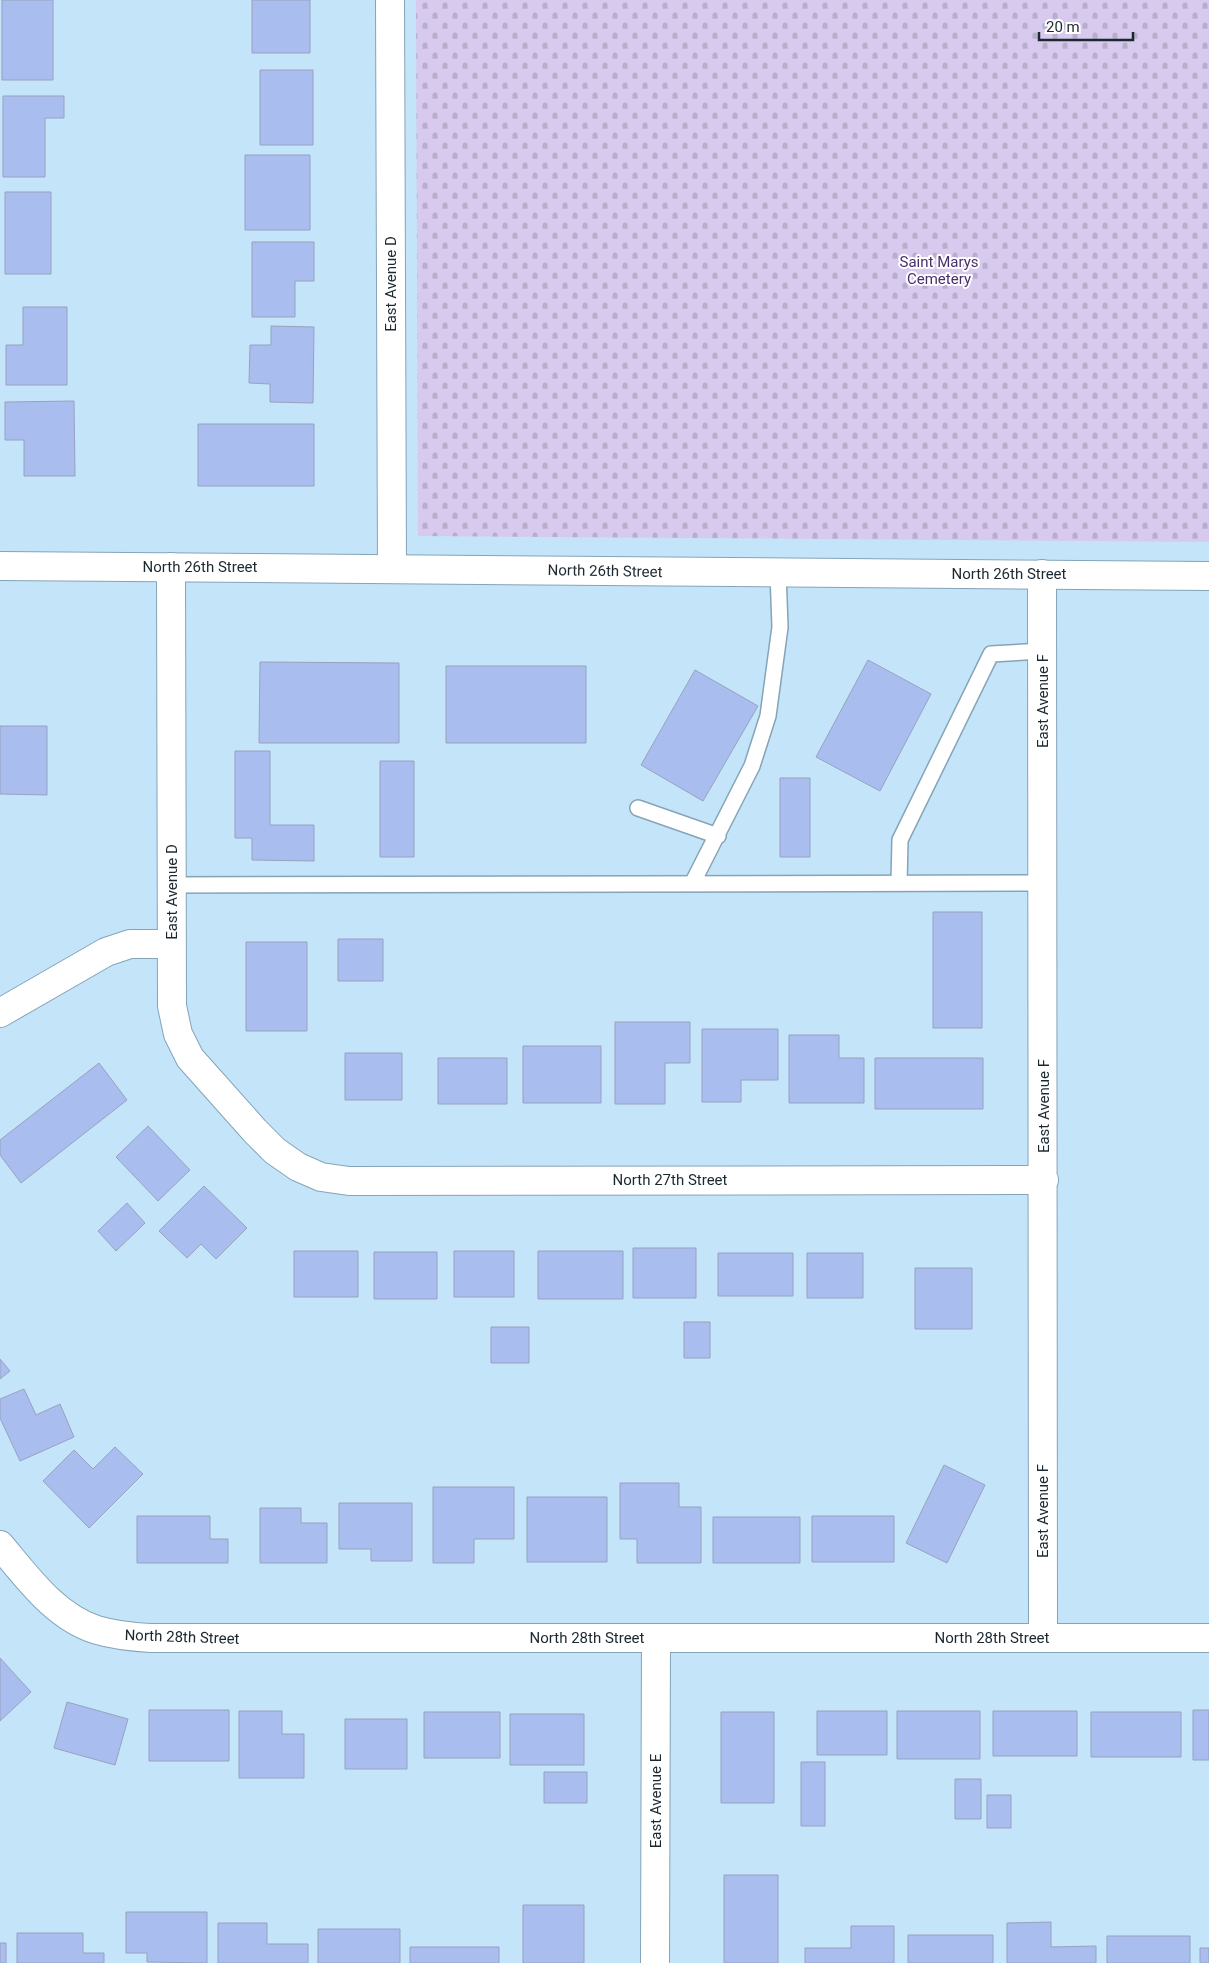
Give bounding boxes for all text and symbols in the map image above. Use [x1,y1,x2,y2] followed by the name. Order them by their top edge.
[1039,10,1133,42] scale bar
[1046,18,1080,36] text: 20 m
[382,236,400,332] street label: East Avenue D
[900,253,978,288] park label: Saint Marys Cemetery
[143,558,258,576] street label: North 26th Street
[547,561,663,581] street label: North 26th Street
[952,565,1067,583] street label: North 26th Street
[1034,654,1052,748] street label: East Avenue F
[163,844,181,940] street label: East Avenue D
[1035,1059,1053,1153] street label: East Avenue F
[613,1171,728,1189] street label: North 27th Street
[1034,1464,1052,1558] street label: East Avenue F
[124,1626,240,1648] street label: North 28th Street
[530,1629,645,1647] street label: North 28th Street
[935,1629,1050,1647] street label: North 28th Street
[647,1753,665,1848] street label: East Avenue E

